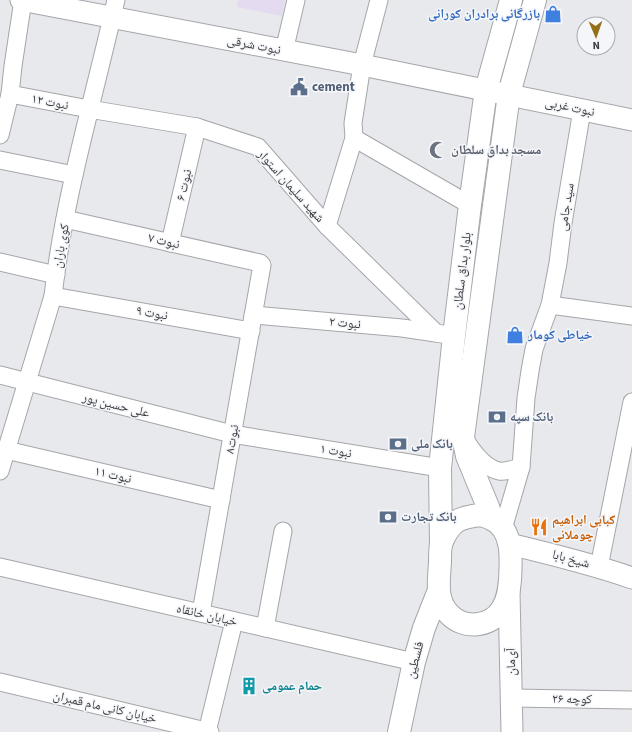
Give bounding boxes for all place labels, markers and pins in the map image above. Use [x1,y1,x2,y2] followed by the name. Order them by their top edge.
[543,4,563,24] shop icon: بازرگانی برادران کورانی
[428,5,540,23] place label: بازرگانی برادران کورانی
[289,77,309,97] public building icon: cement
[312,78,355,96] place label: cement
[428,140,448,160] mosque icon: مسجد بداق سلطان
[451,141,541,159] place label: مسجد بداق سلطان
[505,325,525,345] shop icon: خیاطی کومار
[527,326,592,344] place label: خیاطی کومار
[487,407,507,427] bank icon: بانک سپه
[510,408,554,426] place label: بانک سپه
[388,434,408,454] bank icon: بانک ملی
[411,435,453,453] place label: بانک ملی
[378,507,398,527] bank icon: بانک تجارت
[401,508,457,526] place label: بانک تجارت
[552,511,615,544] place label: کبابی ابراهیم چوملانی
[529,517,549,537] restaurant icon: کبابی ابراهیم چوملانی
[239,676,259,696] building icon: حمام عمومی
[262,677,322,695] place label: حمام عمومی

